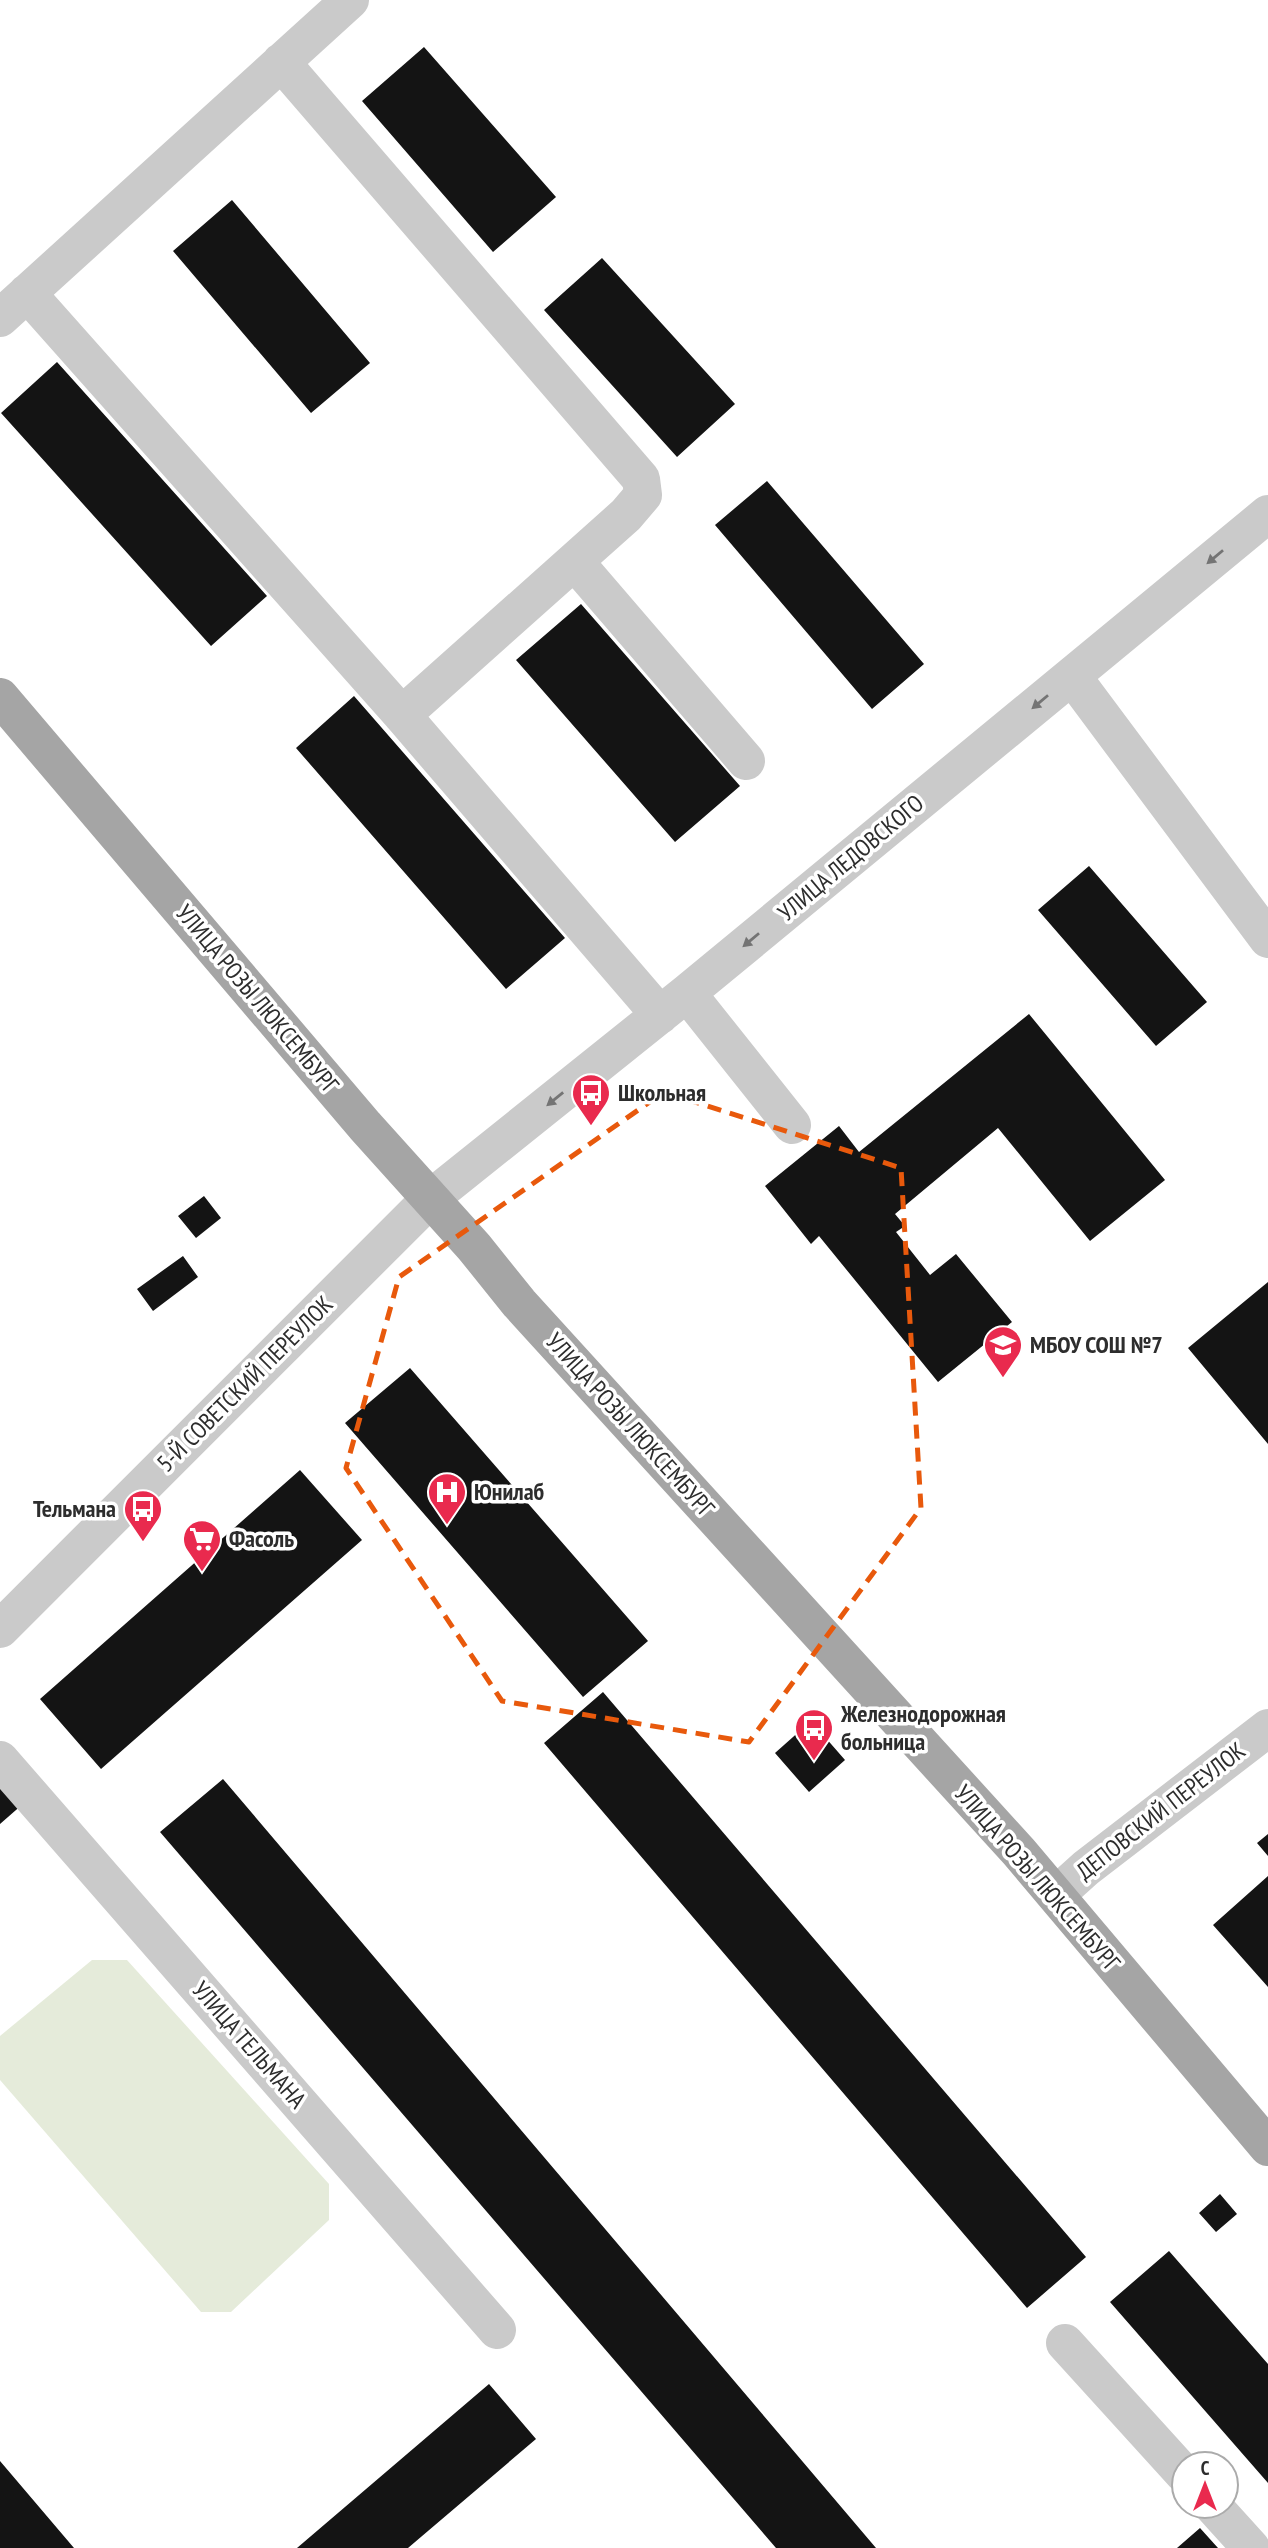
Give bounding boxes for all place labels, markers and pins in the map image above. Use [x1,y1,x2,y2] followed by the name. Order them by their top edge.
[570,1072,612,1127] bus stop icon: Школьная
[618,1077,706,1108] place label: Школьная
[982,1324,1024,1379] school or university icon: МБОУ СОШ №7
[1030,1329,1163,1360] place label: МБОУ СОШ №7
[426,1471,468,1526] hospital icon: Юнилаб
[474,1476,545,1507] place label: Юнилаб
[122,1488,164,1543] bus stop icon: Тельмана
[33,1493,116,1524] place label: Тельмана
[181,1518,223,1573] supermarket icon: Фасоль
[229,1523,294,1554] place label: Фасоль
[840,1698,1006,1757] place label: Железнодорожная больница
[793,1707,835,1762] bus stop icon: Железнодорожная больница

